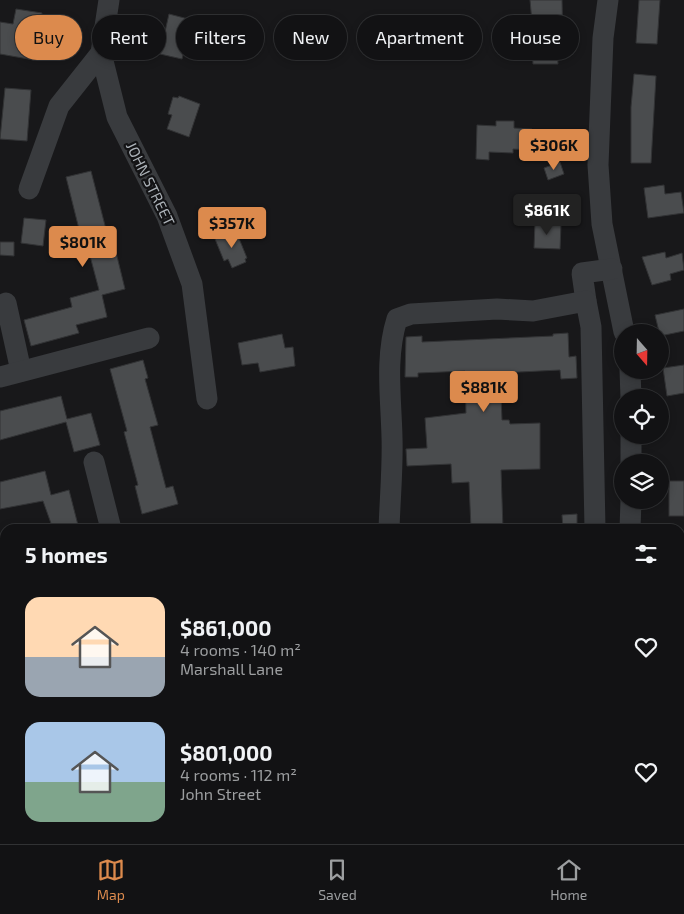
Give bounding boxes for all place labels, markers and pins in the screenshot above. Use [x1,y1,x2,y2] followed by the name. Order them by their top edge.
[519,128,589,171] pin: $306K
[512,194,582,236] pin: $861K
[197,206,267,249] pin: $357K
[48,226,118,268] pin: $801K
[449,370,519,413] pin: $881K

